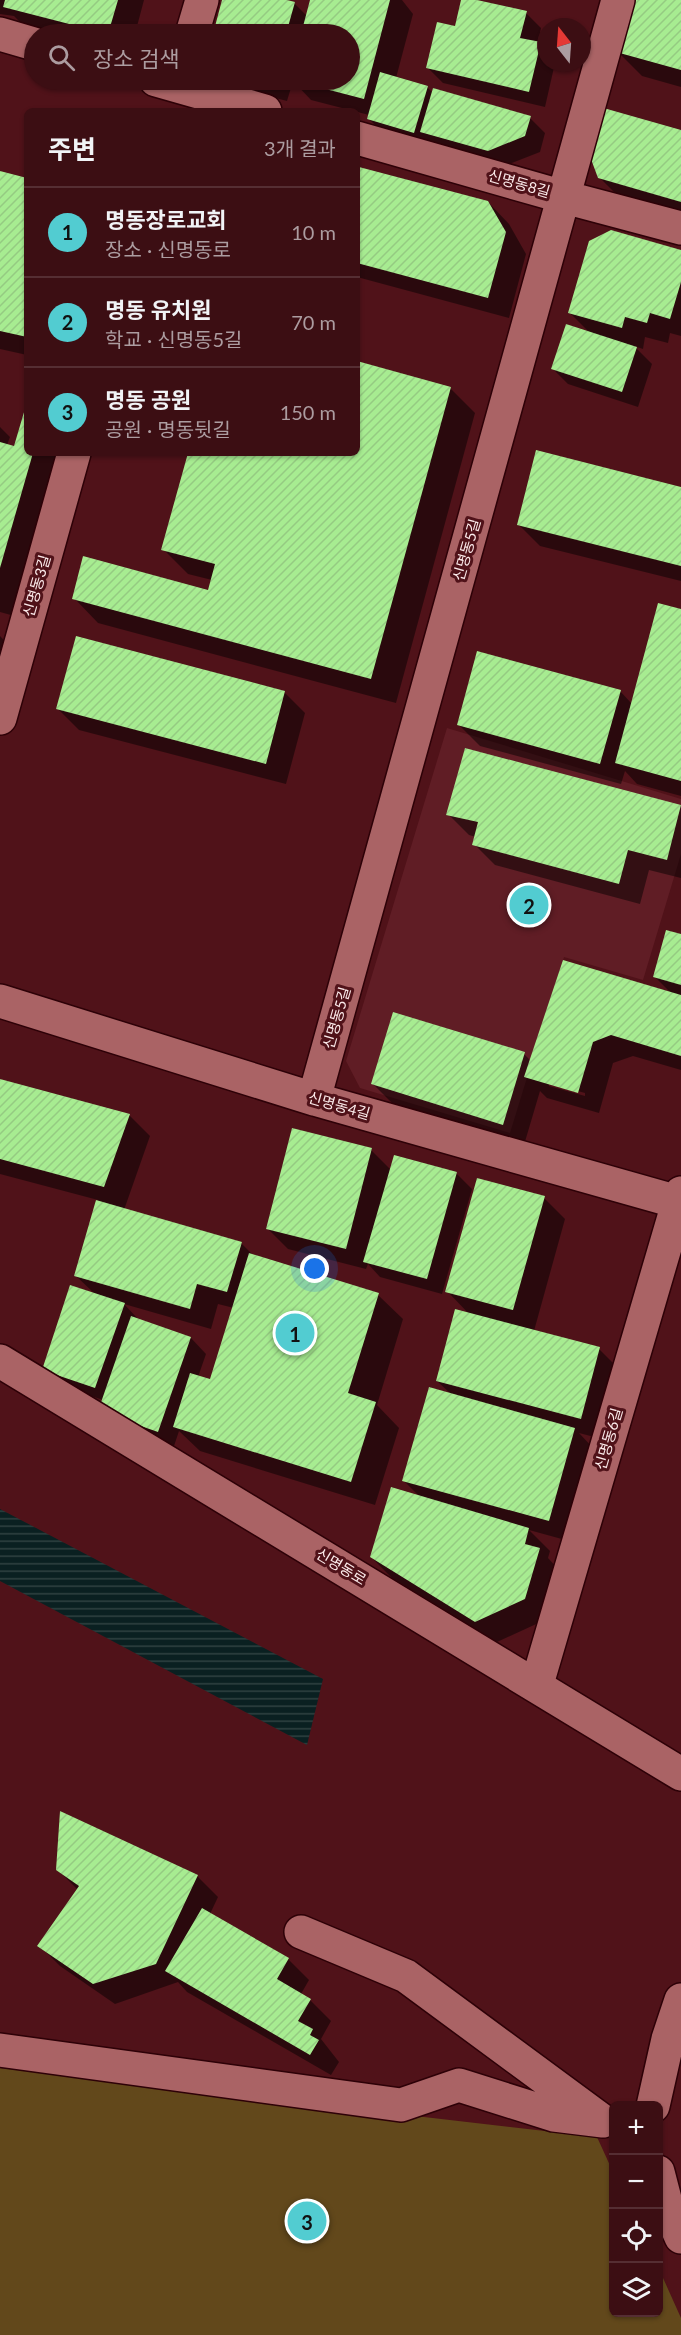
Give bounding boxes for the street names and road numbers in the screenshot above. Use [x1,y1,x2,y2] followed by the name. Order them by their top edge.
[486,166,552,200] street label: 신명동8길
[449,517,483,583] street label: 신명동5길
[19,553,53,619] street label: 신명동3길
[319,985,353,1051] street label: 신명동5길
[306,1088,372,1122] street label: 신명동4길
[591,1406,625,1472] street label: 신명동6길
[313,1544,370,1588] street label: 신명동로

